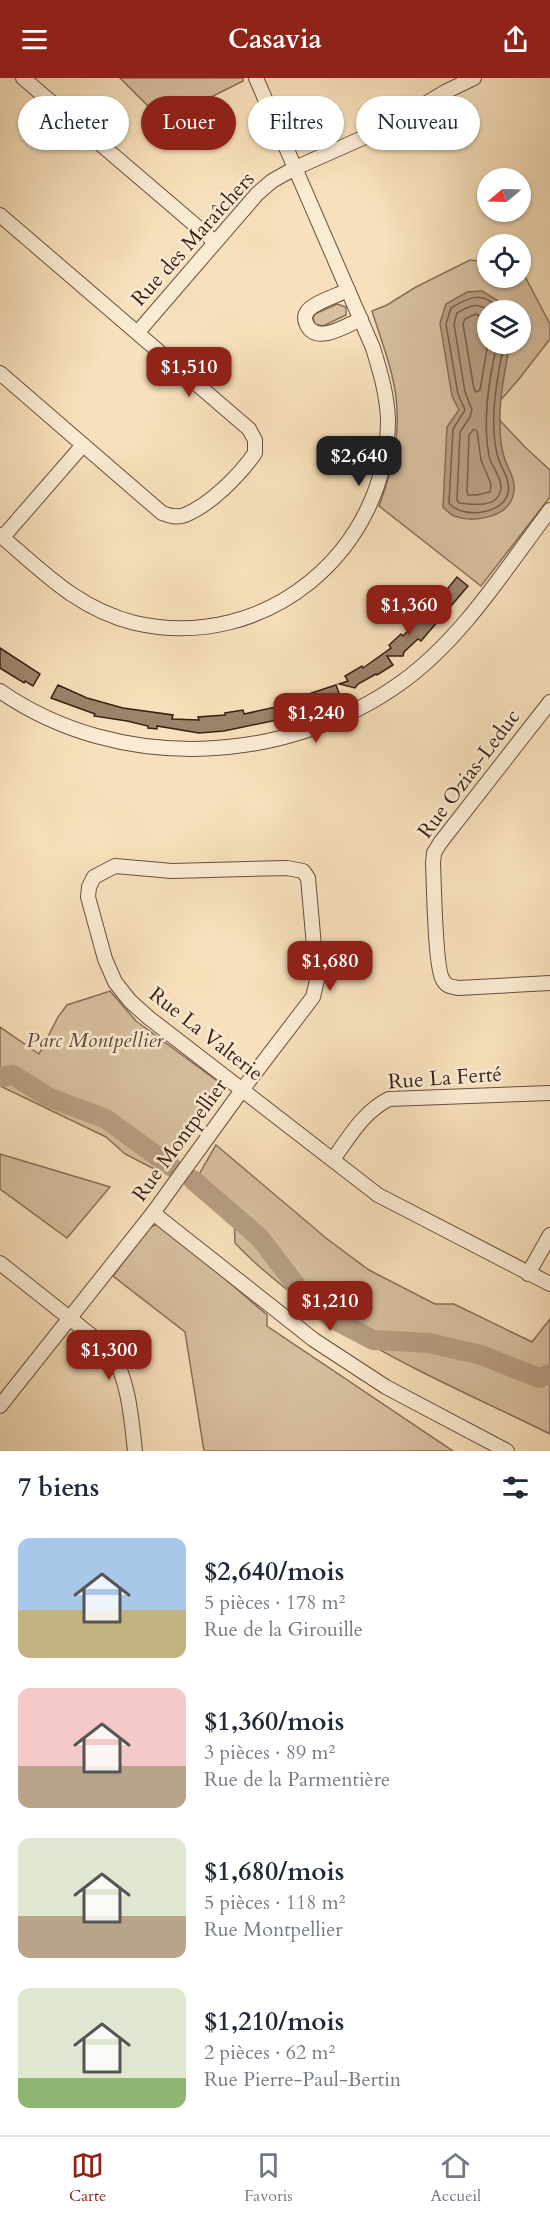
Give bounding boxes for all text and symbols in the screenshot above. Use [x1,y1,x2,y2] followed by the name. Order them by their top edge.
[228,21,322,58] text: Casavia
[18,23,51,56] icon: menu
[499,23,532,56] icon: share
[18,96,129,150] chip: Acheter
[141,96,236,150] chip: Louer
[248,96,344,150] chip: Filtres
[356,96,480,150] chip: Nouveau
[125,165,261,313] street label: Rue des Maraîchers
[477,168,531,222] north arrow
[477,168,531,354] map controls
[477,234,531,288] button: locate
[477,300,531,354] button: layers
[140,347,238,398] pin: $1,510
[160,353,218,380] text: $1,510
[310,436,408,487] pin: $2,640
[330,442,388,469] text: $2,640
[360,585,458,636] pin: $1,360
[380,591,438,618] text: $1,360
[267,693,365,744] pin: $1,240
[287,699,345,726] text: $1,240
[411,704,527,844] street label: Rue Ozias-Leduc
[281,941,379,992] pin: $1,680
[301,947,359,974] text: $1,680
[143,980,269,1088] street label: Rue La Valterie
[27,1026,165,1055] park label: Parc Montpellier
[387,1060,503,1096] street label: Rue La Ferté
[126,1072,235,1207] street label: Rue Montpellier
[281,1281,379,1332] pin: $1,210
[301,1287,359,1314] text: $1,210
[60,1330,158,1381] pin: $1,300
[80,1336,138,1363] text: $1,300
[18,1470,99,1505] text: 7 biens
[499,1471,532,1504] icon: filters
[204,1554,344,1589] text: $2,640/mois
[66,1562,138,1634] icon: home
[204,1589,345,1616] text: 5 pièces · 178 m²
[204,1616,363,1643] text: Rue de la Girouille
[204,1704,344,1739] text: $1,360/mois
[66,1712,138,1784] icon: home
[204,1739,335,1766] text: 3 pièces · 89 m²
[204,1766,390,1793] text: Rue de la Parmentière
[204,1854,344,1889] text: $1,680/mois
[66,1862,138,1934] icon: home
[204,1889,345,1916] text: 5 pièces · 118 m²
[204,1916,343,1943] text: Rue Montpellier
[204,2004,344,2039] text: $1,210/mois
[66,2012,138,2084] icon: home
[204,2039,335,2066] text: 2 pièces · 62 m²
[204,2066,401,2093] text: Rue Pierre-Paul-Bertin
[69,2149,106,2207] tab: Carte
[244,2149,293,2207] tab: Favoris
[430,2149,481,2207] tab: Accueil

